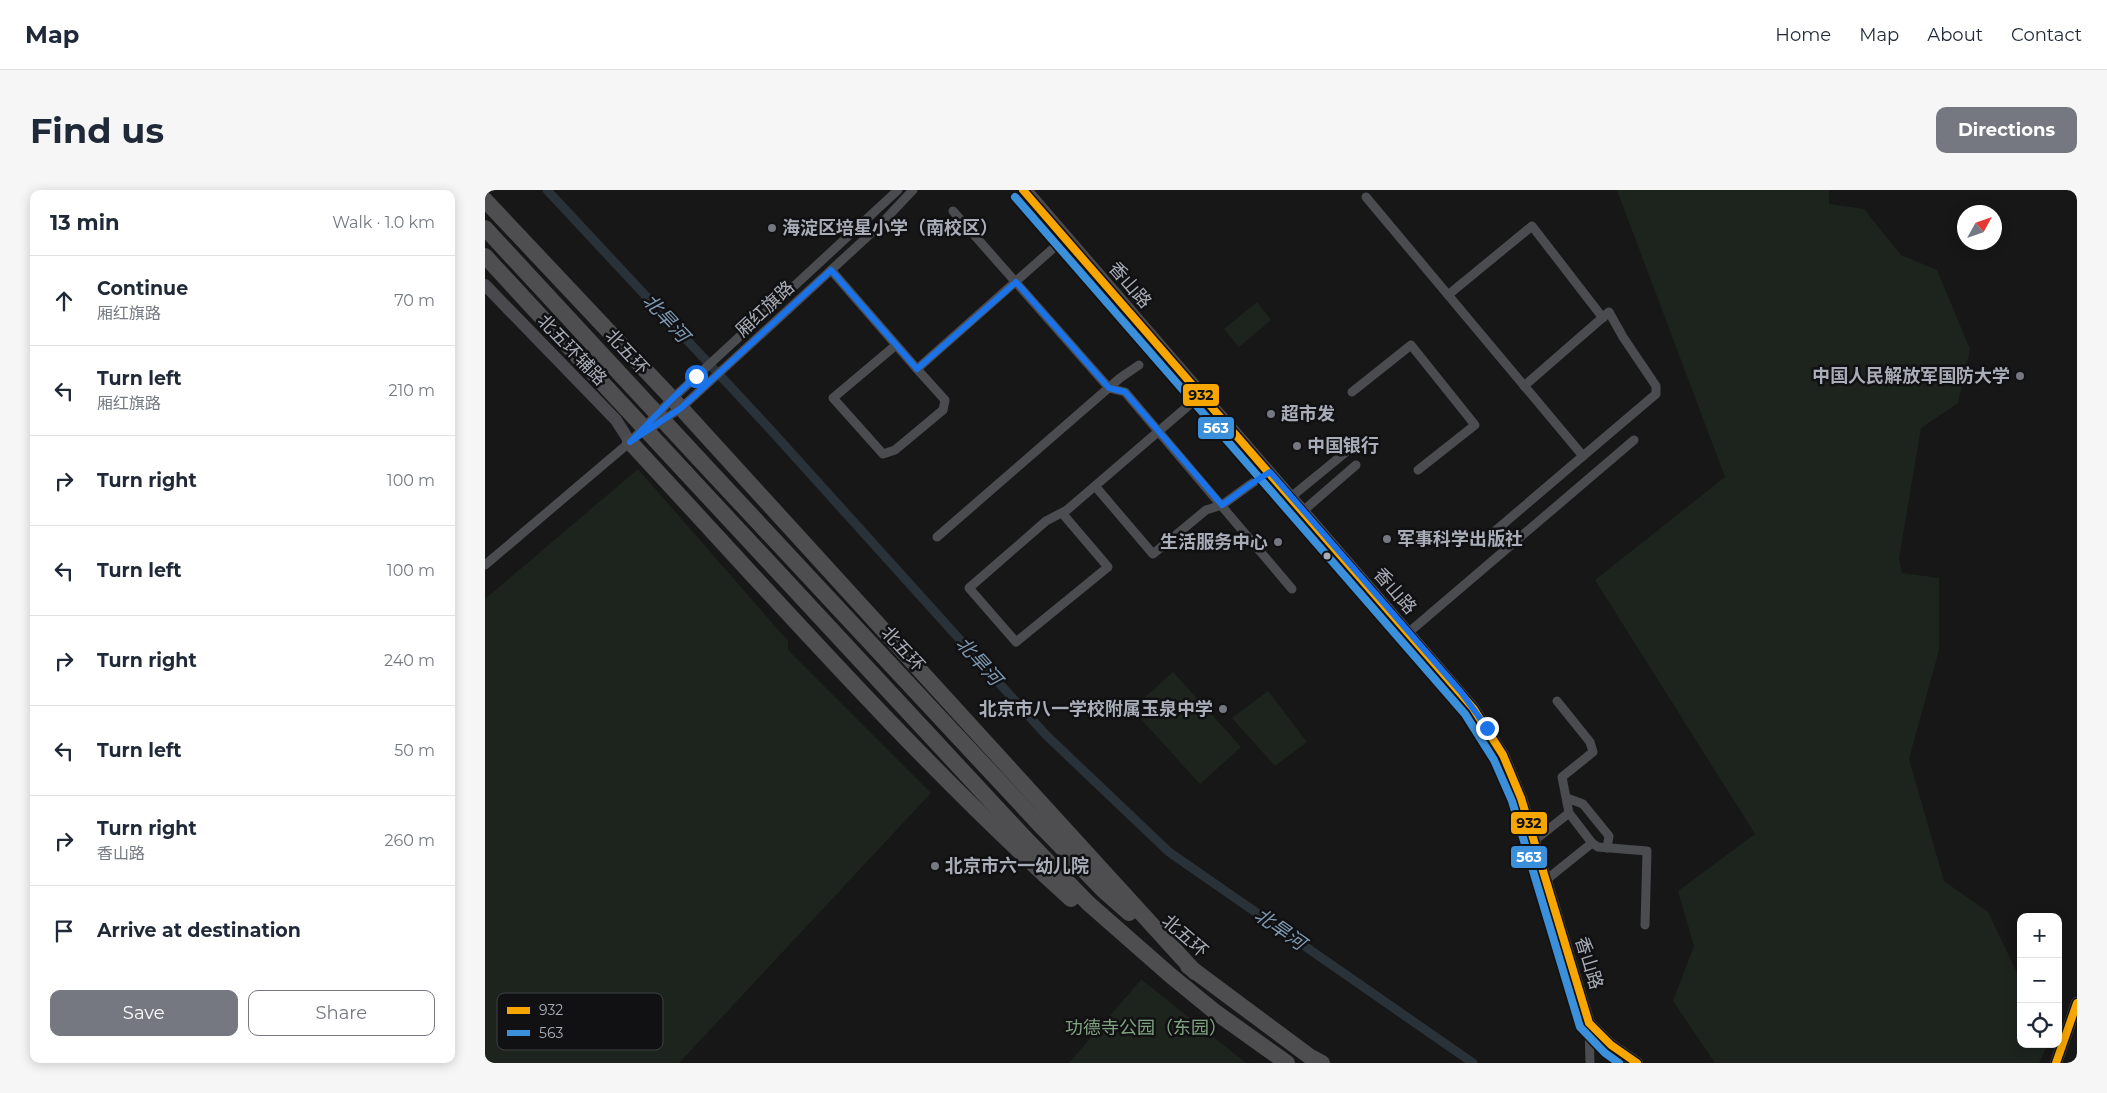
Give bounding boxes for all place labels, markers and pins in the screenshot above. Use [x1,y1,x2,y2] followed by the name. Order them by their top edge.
[782,217,998,239] place label: 海淀区培星小学（南校区）
[766,222,778,234] marker: 海淀区培星小学（南校区）
[1812,365,2010,387] place label: 中国人民解放军国防大学
[2014,370,2026,382] marker: 中国人民解放军国防大学
[1281,403,1335,425] place label: 超市发
[1265,408,1277,420] marker: 超市发
[1307,435,1379,457] place label: 中国银行
[1291,440,1303,452] marker: 中国银行
[1397,528,1523,550] place label: 军事科学出版社
[1160,531,1268,553] place label: 生活服务中心
[1381,533,1393,545] marker: 军事科学出版社
[1272,536,1284,548] marker: 生活服务中心
[1322,551,1332,561] unlabelled marker
[979,698,1213,720] place label: 北京市八一学校附属玉泉中学
[1217,703,1229,715] marker: 北京市八一学校附属玉泉中学
[945,855,1089,877] place label: 北京市六一幼儿院
[929,860,941,872] marker: 北京市六一幼儿院

